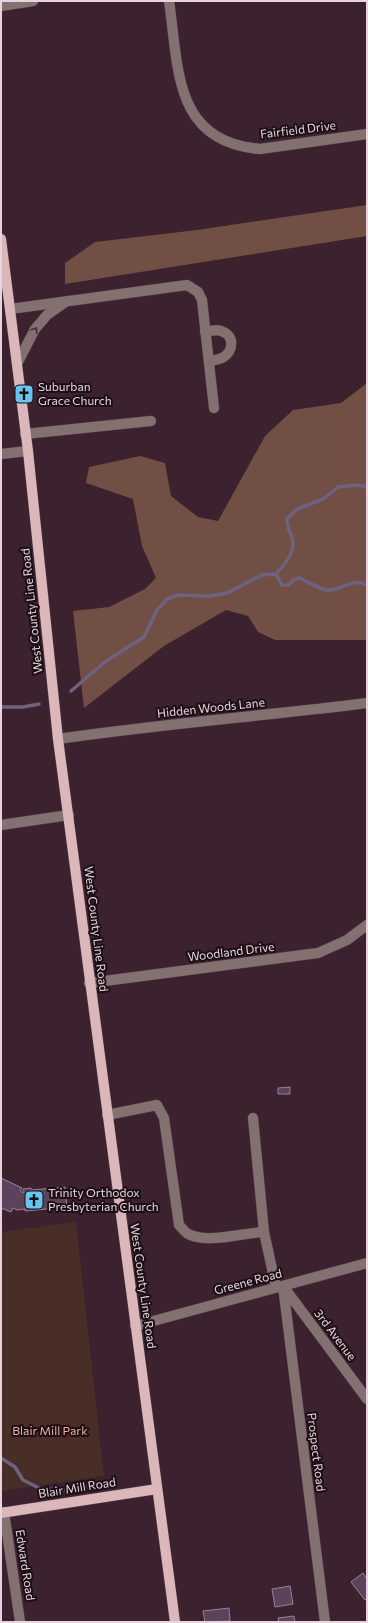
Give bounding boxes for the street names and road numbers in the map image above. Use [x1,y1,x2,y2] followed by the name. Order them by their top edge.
[259,117,337,141] street label: Fairfield Drive
[17,548,45,675] street label: West County Line Road
[156,694,265,720] street label: Hidden Woods Lane
[82,865,112,992] street label: West County Line Road
[187,939,275,963] street label: Woodland Drive
[128,1222,160,1349] street label: West County Line Road
[212,1265,283,1297] street label: Greene Road
[312,1306,360,1363] street label: 3rd Avenue
[305,1412,329,1492] street label: Prospect Road
[37,1474,117,1500] street label: Blair Mill Road
[13,1528,39,1601] street label: Edward Road

